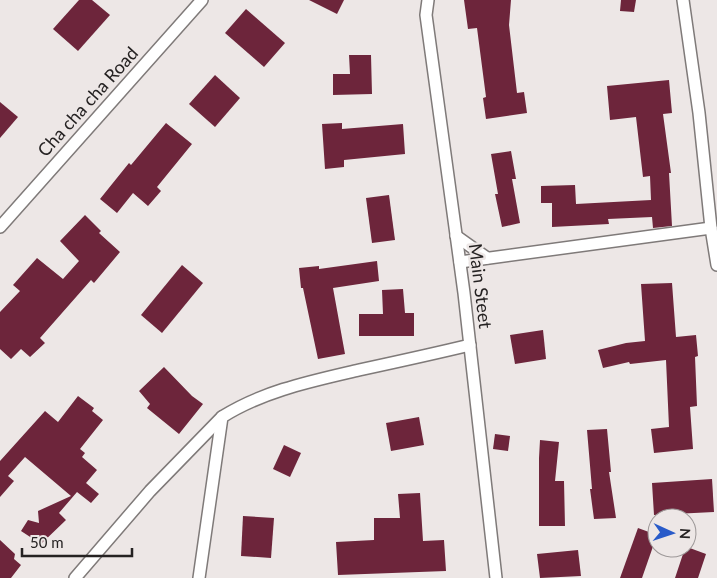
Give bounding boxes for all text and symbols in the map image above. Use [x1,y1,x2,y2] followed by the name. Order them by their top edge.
[32,42,142,161] street label: Cha cha cha Road
[465,242,497,330] street label: Main Steet
[647,508,697,558] north arrow
[22,526,132,558] scale bar
[677,528,694,540] text: N
[30,533,64,551] text: 50 m

